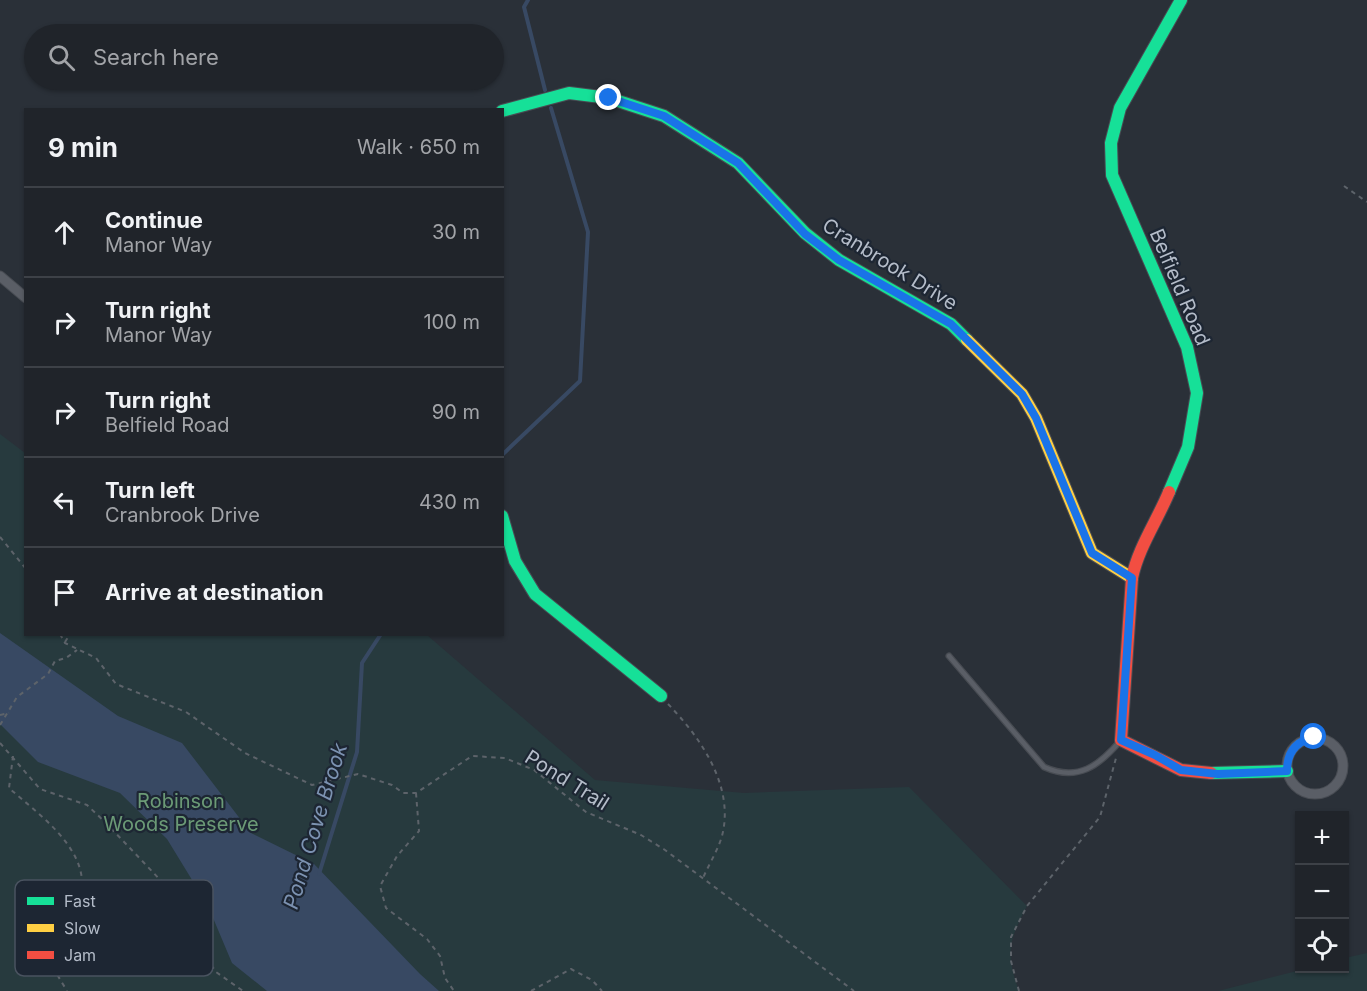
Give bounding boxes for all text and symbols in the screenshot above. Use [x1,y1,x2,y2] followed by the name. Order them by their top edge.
[24,24,504,90] search box
[45,41,78,74] icon: search
[93,44,219,70] text: Search here
[595,84,621,110] route end
[48,132,118,163] text: 9 min
[357,135,480,159] text: Walk · 650 m
[105,207,203,233] text: Continue
[818,213,962,315] street label: Cranbrook Drive
[48,216,81,249] icon: ahead
[432,220,480,244] text: 30 m
[1145,225,1215,349] street label: Belfield Road
[105,233,212,257] text: Manor Way
[105,297,211,323] text: Turn right
[48,306,81,339] icon: right
[423,310,480,334] text: 100 m
[105,323,212,347] text: Manor Way
[105,387,211,413] text: Turn right
[48,396,81,429] icon: right
[432,400,480,424] text: 90 m
[105,413,229,437] text: Belfield Road
[105,477,195,503] text: Turn left
[48,486,81,519] icon: left
[419,490,480,514] text: 430 m
[105,503,260,527] text: Cranbrook Drive
[48,576,81,609] icon: arrive
[105,579,324,605] text: Arrive at destination
[1300,723,1326,749] route start
[278,740,352,912] water label: Pond Cove Brook
[521,745,613,815] street label: Pond Trail
[103,789,259,836] park label: Robinson Woods Preserve
[1295,811,1349,973] map controls
[1295,811,1349,865] button: +
[1295,865,1349,919] button: −
[15,880,213,976] legend
[64,891,96,911] text: Fast
[64,918,101,938] text: Slow
[1295,919,1349,973] button: locate
[64,945,96,965] text: Jam

